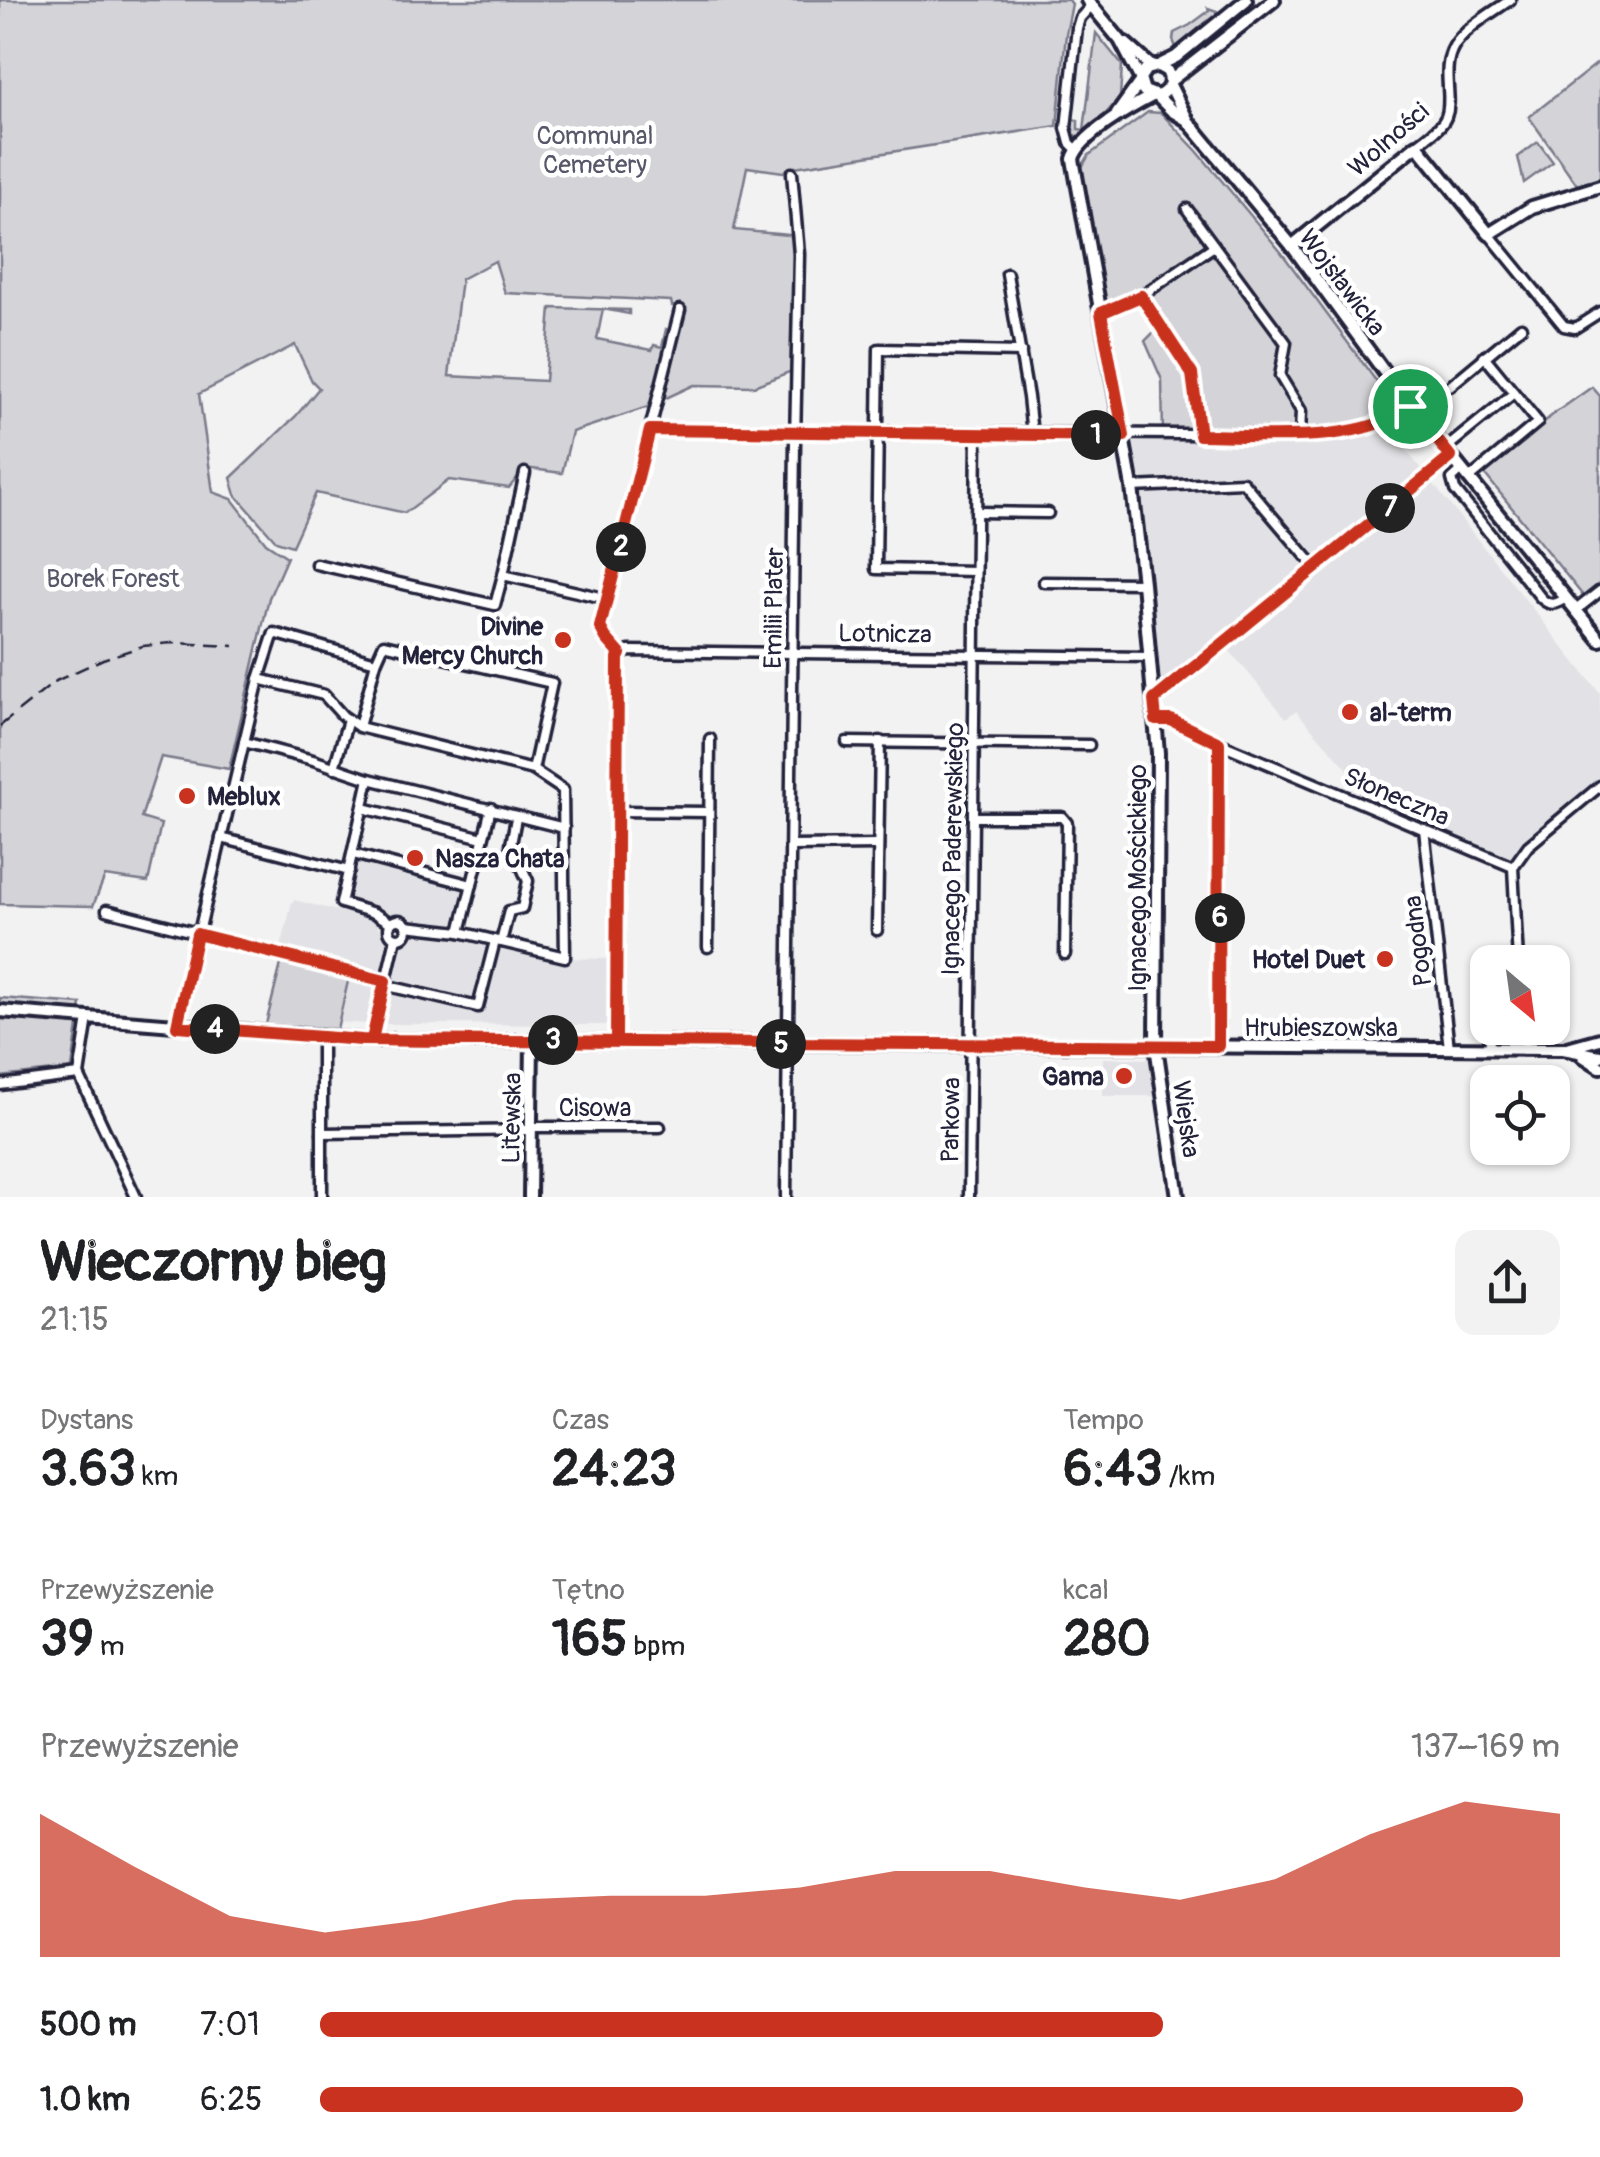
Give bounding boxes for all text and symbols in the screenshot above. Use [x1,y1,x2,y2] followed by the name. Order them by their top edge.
[1342,97,1436,184] street label: Wolności
[537,121,653,181] park label: Communal Cemetery
[1292,223,1392,342] street label: Wojsławicka
[1368,364,1453,449] pin
[1383,379,1438,434] icon: arrive
[1071,410,1121,460] pin: 1
[1091,417,1101,452] text: 1
[1365,483,1415,533] pin: 7
[1383,490,1397,525] text: 7
[596,522,646,572] pin: 2
[613,529,629,564] text: 2
[758,547,791,669] street label: Emilii Plater
[46,564,181,595] park label: Borek Forest
[402,612,544,672] place label: Divine Mercy Church
[838,618,932,651] street label: Lotnicza
[552,629,574,651] marker: Divine Mercy Church
[1370,698,1452,729] place label: al-term
[1339,701,1361,723] marker: al-term
[936,722,971,976] street label: Ignacego Paderewskiego
[1339,761,1454,834] street label: Słoneczna
[1123,764,1154,992] street label: Ignacego Mościckiego
[207,782,281,813] place label: Meblux
[176,785,198,807] marker: Meblux
[435,844,565,875] place label: Nasza Chata
[404,847,426,869] marker: Nasza Chata
[1195,893,1245,943] pin: 6
[1398,894,1439,988] street label: Pogodna
[1212,900,1228,935] text: 6
[1252,945,1366,976] place label: Hotel Duet
[1470,945,1570,1045] north arrow
[1470,945,1570,1165] map controls
[1374,948,1396,970] marker: Hotel Duet
[190,1004,240,1054] pin: 4
[207,1011,223,1046] text: 4
[1244,1013,1398,1044] street label: Hrubieszowska
[528,1015,578,1065] pin: 3
[756,1019,806,1069] pin: 5
[545,1022,561,1057] text: 3
[773,1026,789,1061] text: 5
[1042,1062,1104,1093] place label: Gama
[1113,1065,1135,1087] marker: Gama
[1470,1065,1570,1165] button: locate
[496,1072,529,1164] street label: Litewska
[935,1077,968,1163] street label: Parkowa
[1165,1079,1206,1160] street label: Wiejska
[559,1093,631,1124] street label: Cisowa
[40,1228,387,1297] text: Wieczorny bieg
[1455,1230,1560,1335] button: share
[40,1300,109,1340] text: 21:15
[40,1403,133,1438] text: Dystans
[552,1403,609,1438] text: Czas
[1063,1403,1144,1438] text: Tempo
[40,1438,136,1501] text: 3.63
[552,1438,676,1501] text: 24:23
[1063,1438,1163,1501] text: 6:43
[136,1459,178,1494] text: km
[1163,1459,1215,1494] text: /km
[40,1573,214,1608] text: Przewyższenie
[552,1573,625,1608] text: Tętno
[1063,1573,1109,1608] text: kcal
[40,1608,94,1671] text: 39
[552,1608,627,1671] text: 165
[1063,1608,1151,1671] text: 280
[94,1629,125,1664] text: m
[627,1629,685,1664] text: bpm
[40,1727,239,1767] text: Przewyższenie
[1411,1727,1560,1767] text: 137–169 m
[40,2005,136,2045] text: 500 m
[200,2005,260,2045] text: 7:01
[40,2080,130,2120] text: 1.0 km
[200,2080,262,2120] text: 6:25

